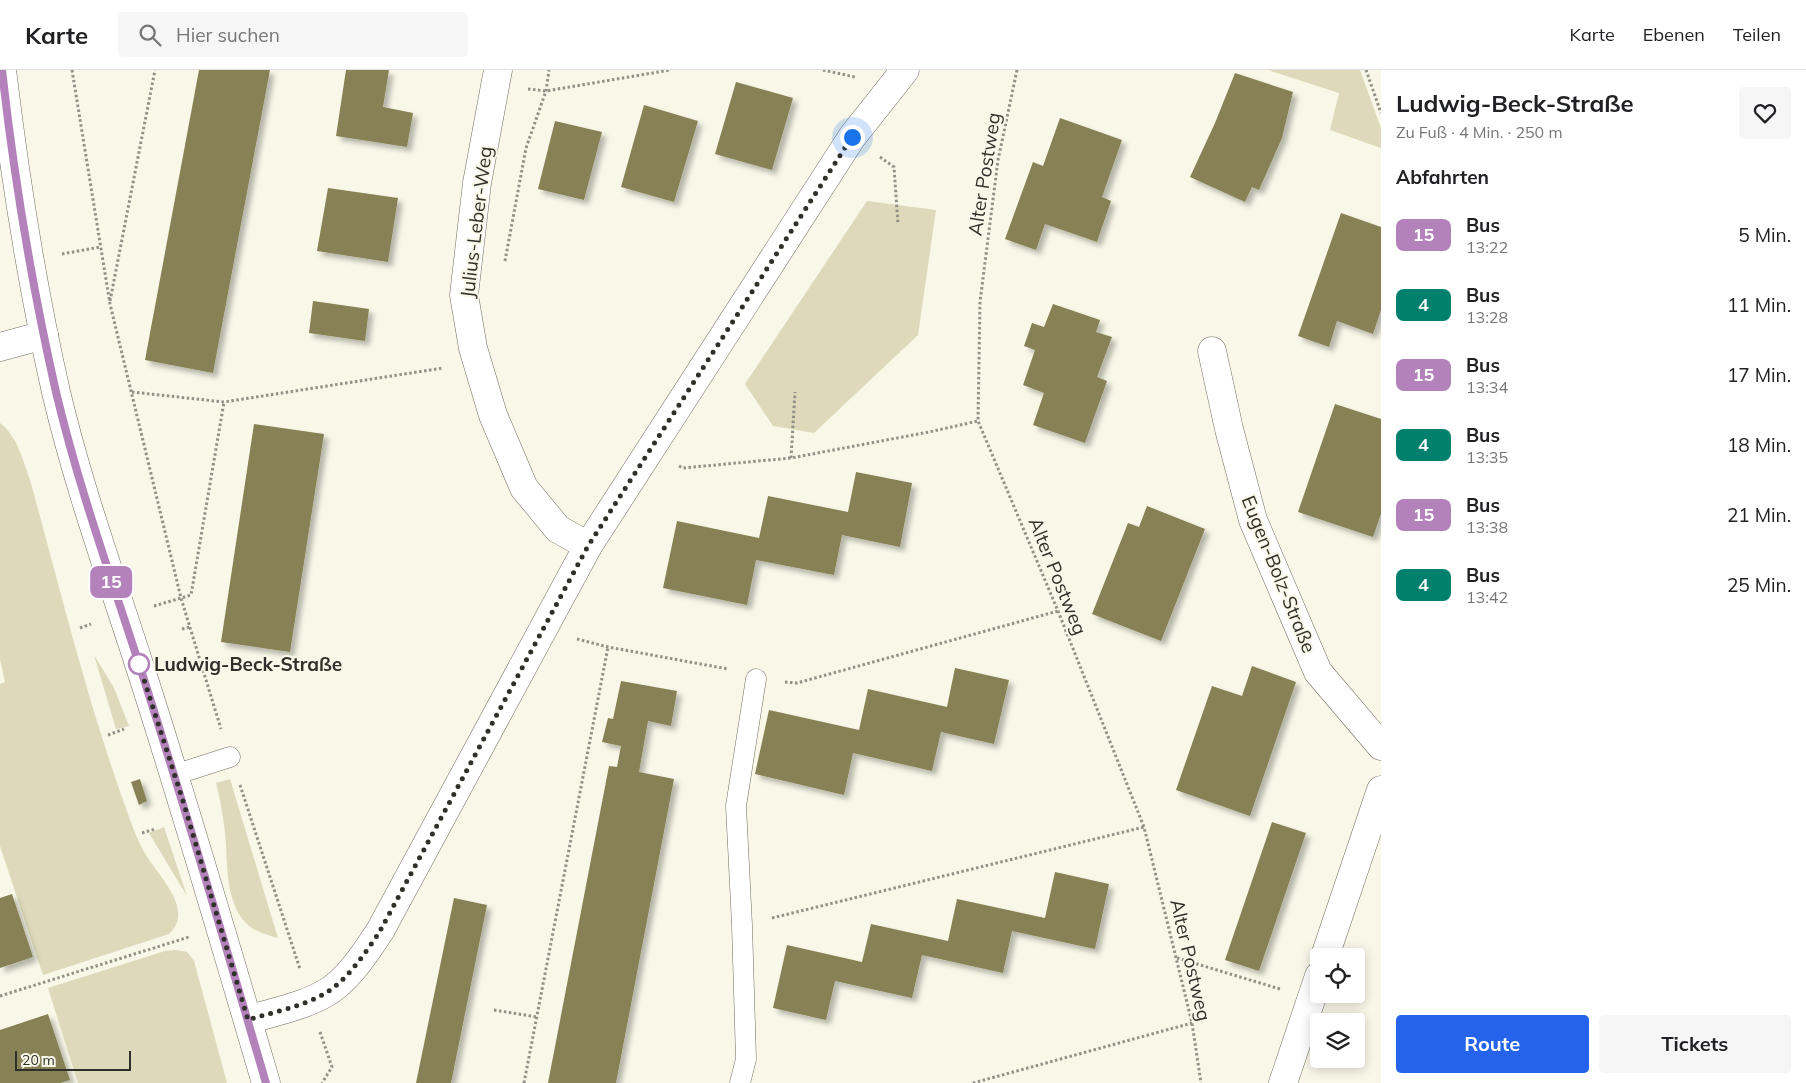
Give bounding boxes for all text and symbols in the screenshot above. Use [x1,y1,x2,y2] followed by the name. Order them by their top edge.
[118,12,468,57] search box
[25,20,88,50] text: Karte
[136,21,164,49] icon: search
[176,23,280,47] text: Hier suchen
[1569,23,1615,46] text: Karte
[1643,23,1705,46] text: Ebenen
[1733,23,1781,46] text: Teilen
[1739,87,1791,139] button: heart
[1396,88,1634,118] text: Ludwig-Beck-Straße
[962,111,1006,237] street label: Alter Postweg
[1396,122,1562,142] text: Zu Fuß · 4 Min. · 250 m
[840,125,865,150] your location
[455,145,497,299] street label: Julius-Leber-Weg
[1396,165,1489,189] text: Abfahrten
[1466,213,1500,237] text: Bus
[1413,223,1434,246] text: 15
[1738,223,1791,247] text: 5 Min.
[1466,237,1508,257] text: 13:22
[1466,283,1500,307] text: Bus
[1418,293,1429,316] text: 4
[1727,293,1791,317] text: 11 Min.
[1466,307,1508,327] text: 13:28
[1466,353,1500,377] text: Bus
[1413,363,1434,386] text: 15
[1727,363,1791,387] text: 17 Min.
[1466,377,1508,397] text: 13:34
[1466,423,1500,447] text: Bus
[1418,433,1429,456] text: 4
[1727,433,1791,457] text: 18 Min.
[1466,447,1508,467] text: 13:35
[1237,492,1321,656] street label: Eugen-Bolz-Straße
[1466,493,1500,517] text: Bus
[1413,503,1434,526] text: 15
[1727,503,1791,527] text: 21 Min.
[1024,514,1092,638] street label: Alter Postweg
[1466,517,1508,537] text: 13:38
[1466,563,1500,587] text: Bus
[88,566,134,598] line badge: 15
[100,570,122,593] text: 15
[1418,573,1429,596] text: 4
[1727,573,1791,597] text: 25 Min.
[1466,587,1508,607] text: 13:42
[154,652,342,676] place label: Ludwig-Beck-Straße
[128,653,150,675] marker: Ludwig-Beck-Straße
[1165,897,1217,1023] street label: Alter Postweg
[1310,948,1365,1068] map controls
[1310,948,1365,1003] button: locate
[1310,1013,1365,1068] button: layers
[1396,1015,1589,1073] button: Route
[1599,1015,1791,1073] button: Tickets
[15,1048,131,1071] scale bar
[22,1051,55,1069] text: 20 m

